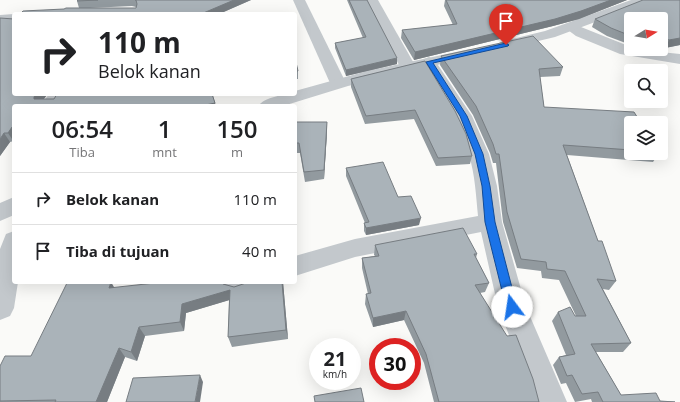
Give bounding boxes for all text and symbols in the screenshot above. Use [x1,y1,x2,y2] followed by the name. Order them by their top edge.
[489,4,523,45] pin
[495,10,517,32] icon: arrive
[624,12,668,56] north arrow
[624,12,668,160] map controls
[98,23,181,61] text: 110 m
[32,28,84,80] icon: right
[98,59,201,83] text: Belok kanan
[624,64,668,108] button: search
[51,112,113,145] text: 06:54
[158,112,172,145] text: 1
[216,112,258,145] text: 150
[624,116,668,160] button: layers
[69,143,95,161] text: Tiba
[152,143,177,161] text: mnt
[231,143,243,161] text: m
[32,188,54,210] icon: right
[66,189,159,209] text: Belok kanan
[233,189,277,209] text: 110 m
[32,240,54,262] icon: arrive
[66,241,169,261] text: Tiba di tujuan
[242,241,277,261] text: 40 m
[491,286,533,328] position arrow
[369,338,421,390] speed limit sign: 30
[324,345,346,372] text: 21
[323,367,347,381] text: km/h

